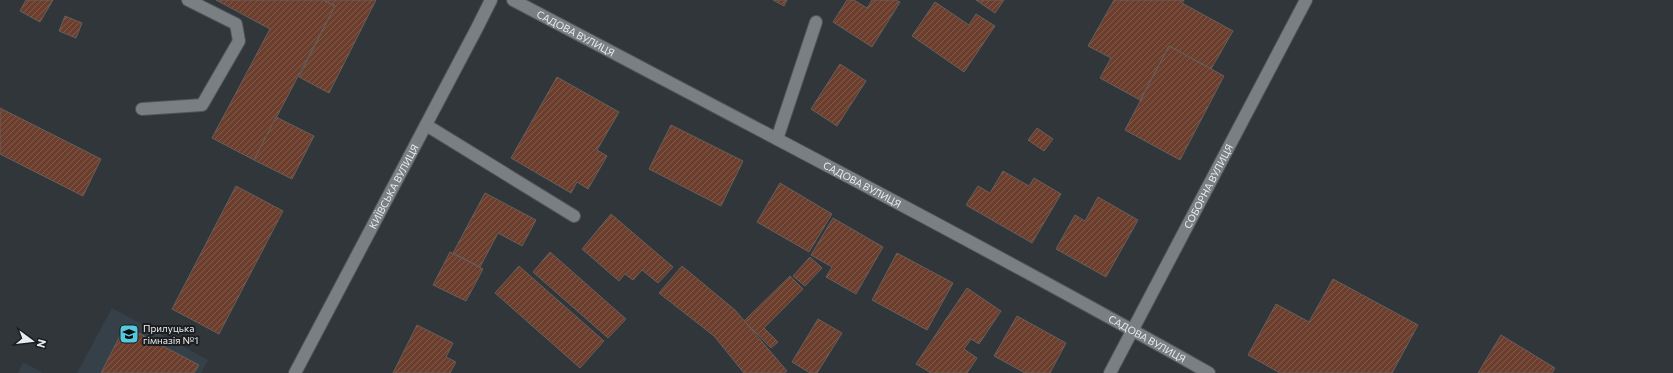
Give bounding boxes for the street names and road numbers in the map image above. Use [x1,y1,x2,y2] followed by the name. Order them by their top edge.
[535,8,617,59] street label: САДОВА ВУЛИЦЯ
[366,142,421,231] street label: КИЇВСЬКА ВУЛИЦЯ
[1181,142,1235,230] street label: СОБОРНА ВУЛИЦЯ
[821,159,903,210] street label: САДОВА ВУЛИЦЯ
[1107,312,1188,365] street label: САДОВА ВУЛИЦЯ

